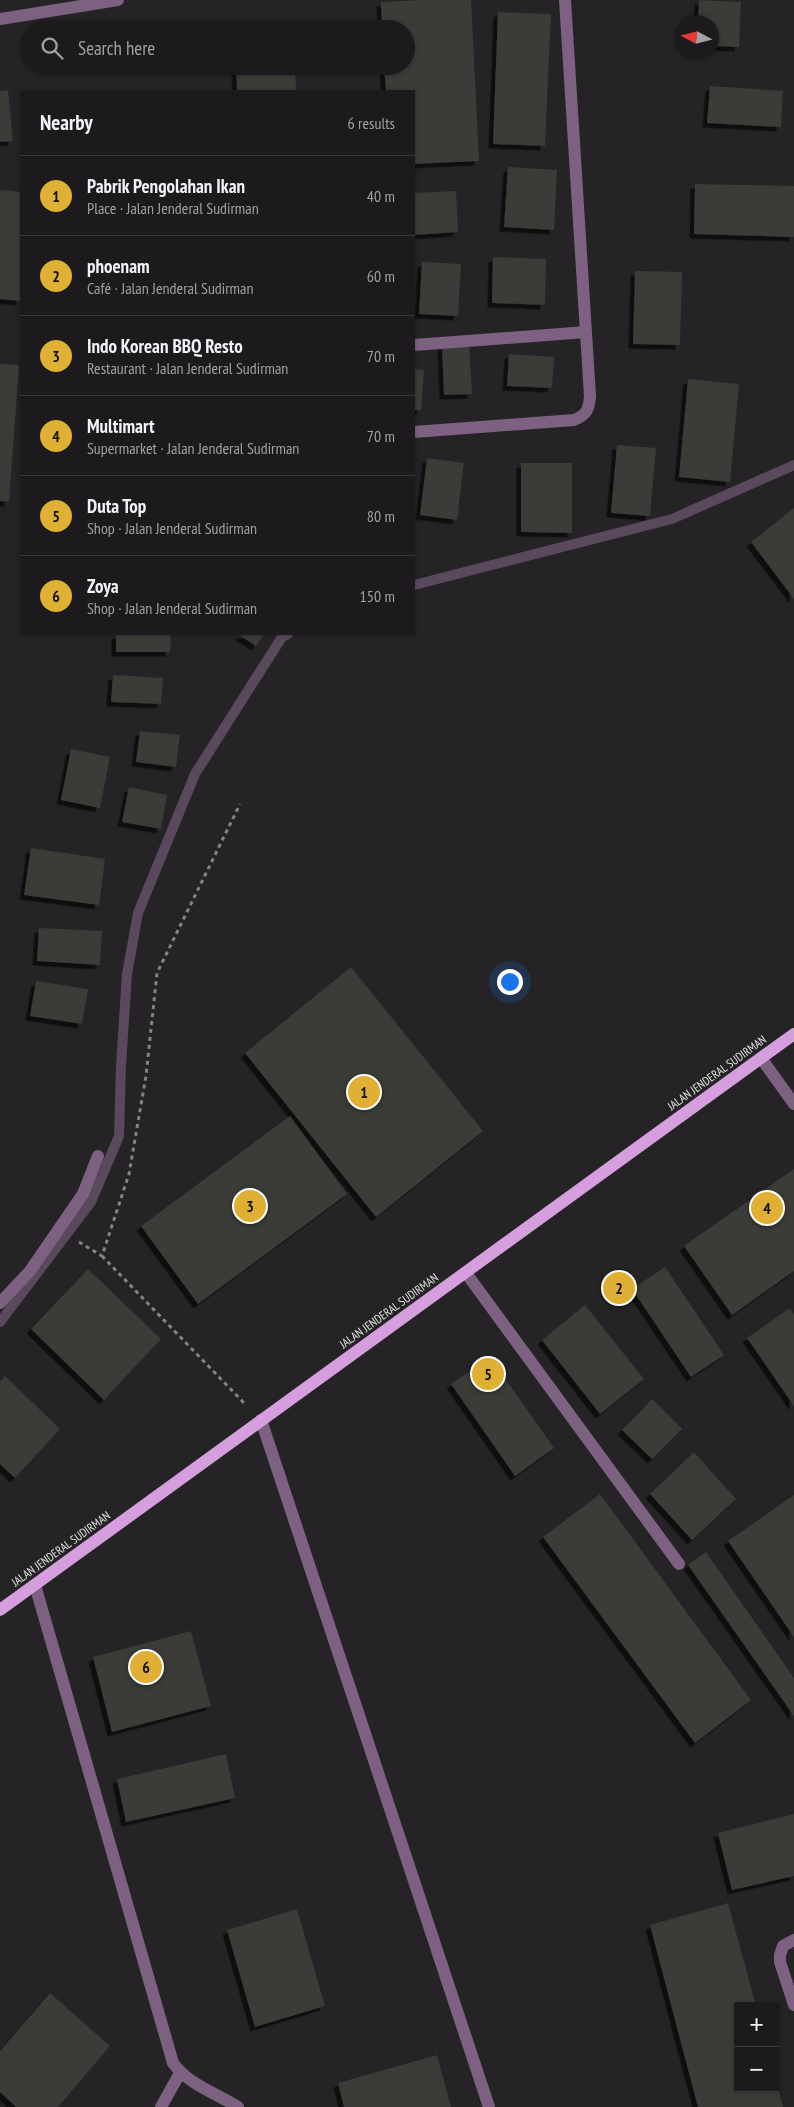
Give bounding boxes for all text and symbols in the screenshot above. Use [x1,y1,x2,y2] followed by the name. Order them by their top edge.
[674,15,719,60] north arrow
[20,20,415,75] search box
[38,34,66,62] icon: search
[78,36,155,60] text: Search here
[40,109,93,136] text: Nearby
[348,113,395,133] text: 6 results
[87,174,245,198] text: Pabrik Pengolahan Ikan
[52,186,60,206] text: 1
[367,186,395,206] text: 40 m
[87,198,259,218] text: Place · Jalan Jenderal Sudirman
[87,254,150,278] text: phoenam
[52,266,60,286] text: 2
[367,266,395,286] text: 60 m
[87,278,253,298] text: Café · Jalan Jenderal Sudirman
[87,334,243,358] text: Indo Korean BBQ Resto
[52,346,60,366] text: 3
[367,346,395,366] text: 70 m
[87,358,288,378] text: Restaurant · Jalan Jenderal Sudirman
[87,414,155,438] text: Multimart
[52,426,60,446] text: 4
[367,426,395,446] text: 70 m
[87,438,299,458] text: Supermarket · Jalan Jenderal Sudirman
[87,494,146,518] text: Duta Top
[52,506,60,526] text: 5
[367,506,395,526] text: 80 m
[87,518,257,538] text: Shop · Jalan Jenderal Sudirman
[87,574,119,598] text: Zoya
[52,586,60,606] text: 6
[360,586,395,606] text: 150 m
[87,598,257,618] text: Shop · Jalan Jenderal Sudirman
[497,969,523,995] your location
[664,1032,769,1114] street label: JALAN JENDERAL SUDIRMAN
[348,1073,380,1111] pin: 1
[234,1187,266,1225] pin: 3
[751,1189,783,1227] pin: 4
[603,1269,635,1307] pin: 2
[336,1270,441,1352] street label: JALAN JENDERAL SUDIRMAN
[472,1355,504,1393] pin: 5
[8,1508,113,1590] street label: JALAN JENDERAL SUDIRMAN
[130,1648,162,1686] pin: 6
[734,2002,779,2092] map controls
[734,2002,779,2047] button: +
[734,2047,779,2092] button: −

